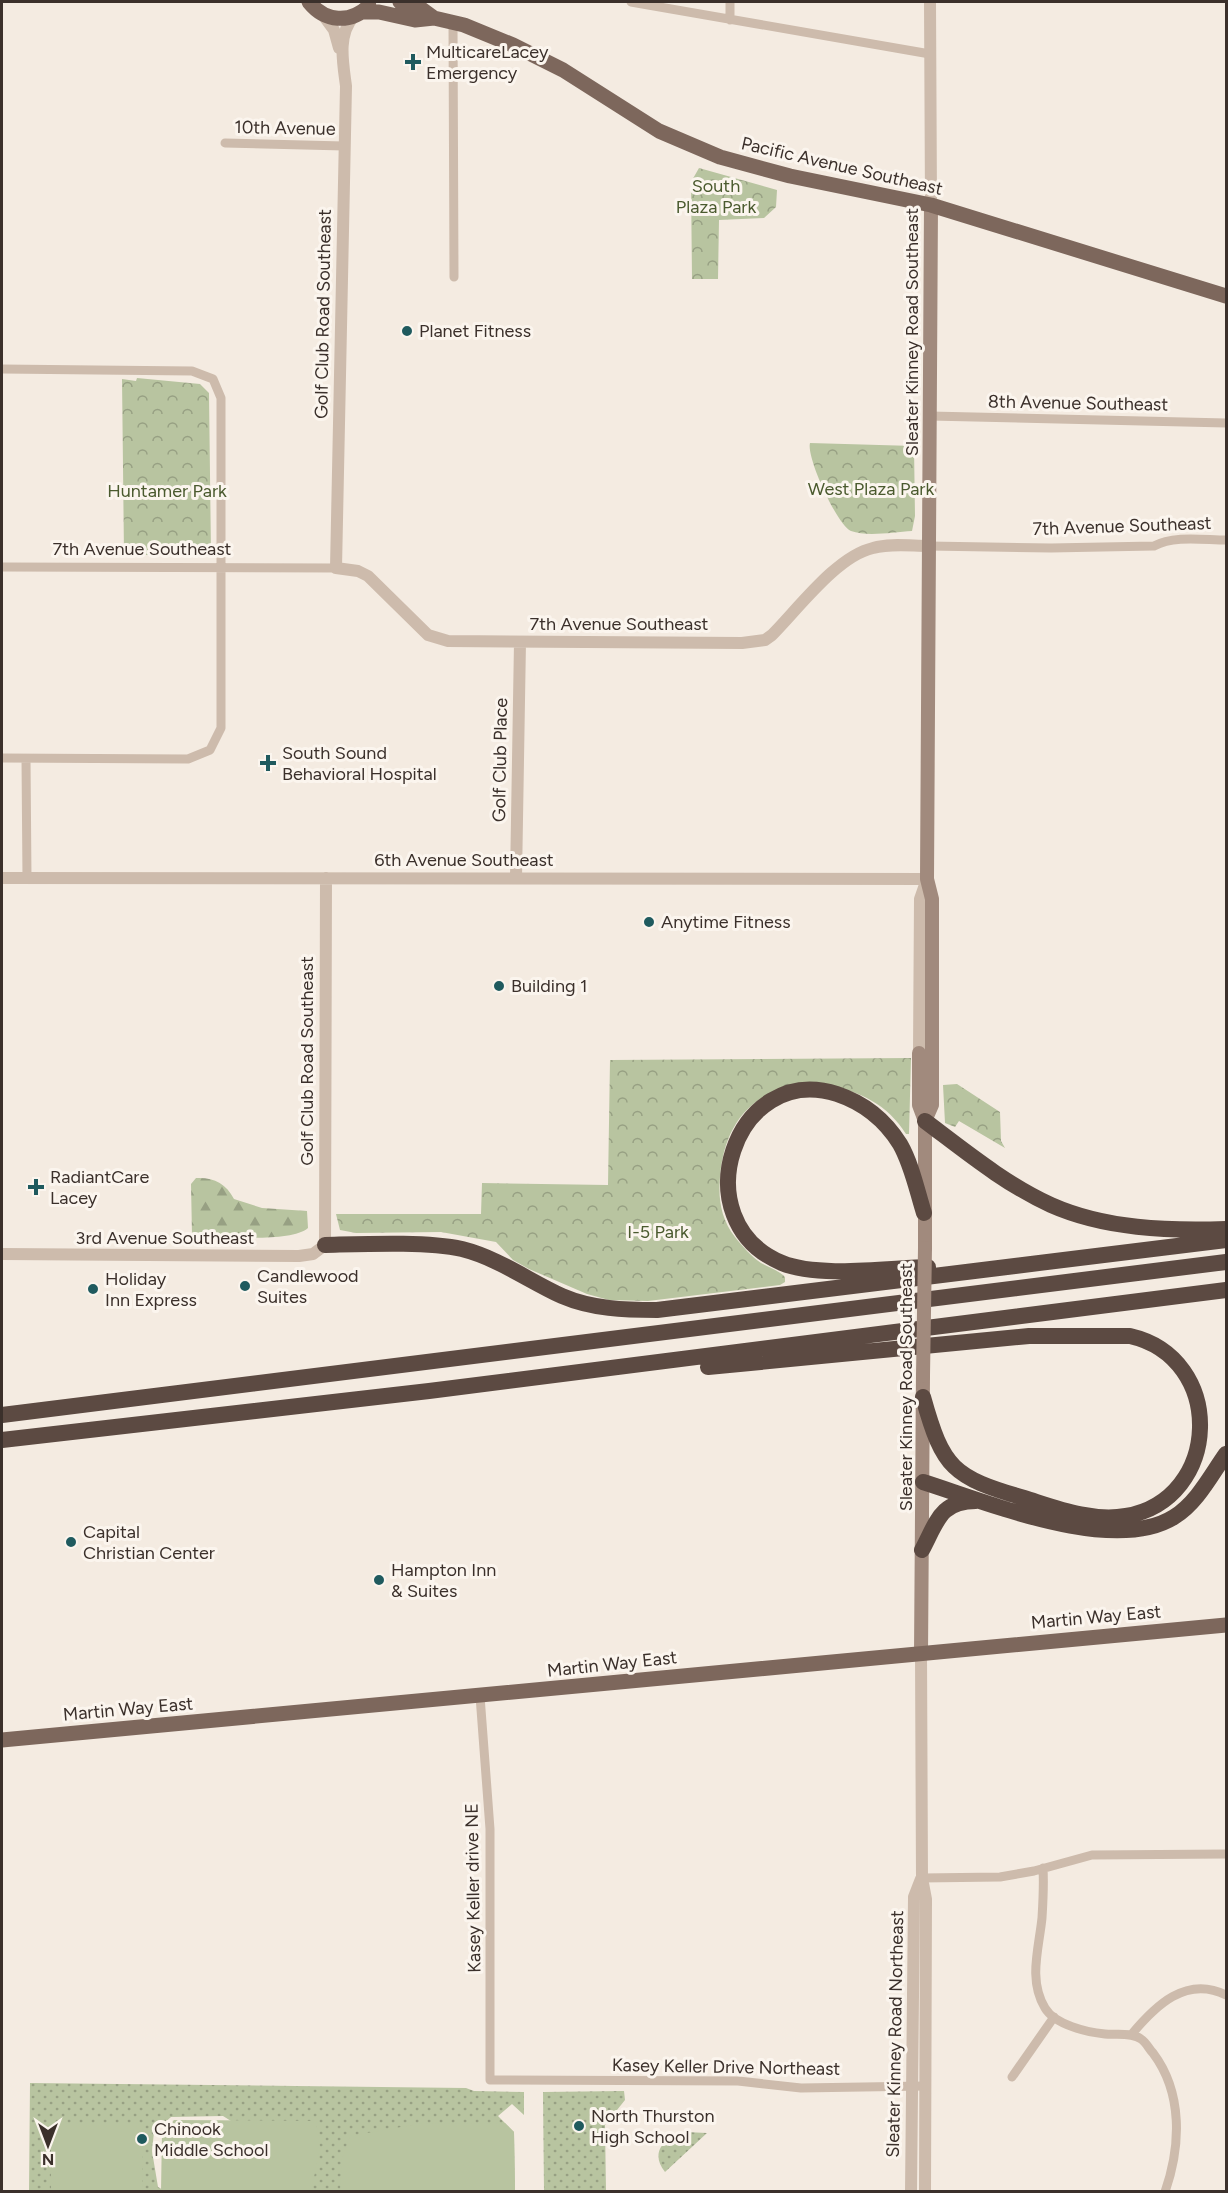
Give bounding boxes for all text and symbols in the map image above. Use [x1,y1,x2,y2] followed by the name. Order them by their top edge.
[426,41,549,84] place label: MulticareLacey Emergency
[404,53,422,71] marker: MulticareLacey Emergency
[234,116,336,140] street label: 10th Avenue
[739,132,945,200] street label: Pacific Avenue Southeast
[676,175,756,218] park label: South Plaza Park
[901,208,923,456] street label: Sleater Kinney Road Southeast
[310,209,336,419] street label: Golf Club Road Southeast
[419,320,531,342] place label: Planet Fitness
[400,324,414,338] marker: Planet Fitness
[988,390,1168,416] street label: 8th Avenue Southeast
[808,478,934,500] park label: West Plaza Park
[107,480,227,502] park label: Huntamer Park
[1032,512,1212,540] street label: 7th Avenue Southeast
[53,538,232,560] street label: 7th Avenue Southeast
[530,613,709,635] street label: 7th Avenue Southeast
[488,698,512,822] street label: Golf Club Place
[282,742,437,785] place label: South Sound Behavioral Hospital
[259,754,277,772] marker: South Sound Behavioral Hospital
[374,849,554,871] street label: 6th Avenue Southeast
[661,911,791,933] place label: Anytime Fitness
[642,915,656,929] marker: Anytime Fitness
[296,956,318,1166] street label: Golf Club Road Southeast
[511,975,587,997] place label: Building 1
[492,979,506,993] marker: Building 1
[50,1166,149,1209] place label: RadiantCare Lacey
[27,1178,45,1196] marker: RadiantCare Lacey
[627,1221,689,1243] park label: I-5 Park
[76,1227,255,1249] street label: 3rd Avenue Southeast
[895,1263,917,1511] street label: Sleater Kinney Road Southeast
[257,1265,359,1308] place label: Candlewood Suites
[105,1268,197,1311] place label: Holiday Inn Express
[238,1279,252,1293] marker: Candlewood Suites
[86,1282,100,1296] marker: Holiday Inn Express
[83,1521,215,1564] place label: Capital Christian Center
[64,1535,78,1549] marker: Capital Christian Center
[391,1559,496,1602] place label: Hampton Inn & Suites
[372,1573,386,1587] marker: Hampton Inn & Suites
[1030,1600,1162,1634] street label: Martin Way East
[546,1646,678,1682] street label: Martin Way East
[62,1692,194,1726] street label: Martin Way East
[461,1803,485,1973] street label: Kasey Keller drive NE
[882,1910,908,2158] street label: Sleater Kinney Road Northeast
[612,2054,841,2080] street label: Kasey Keller Drive Northeast
[591,2105,715,2148] place label: North Thurston High School
[18,2115,78,2175] north arrow
[154,2118,268,2161] place label: Chinook Middle School
[572,2119,586,2133] marker: North Thurston High School
[135,2132,149,2146] marker: Chinook Middle School
[42,2150,54,2169] text: N

